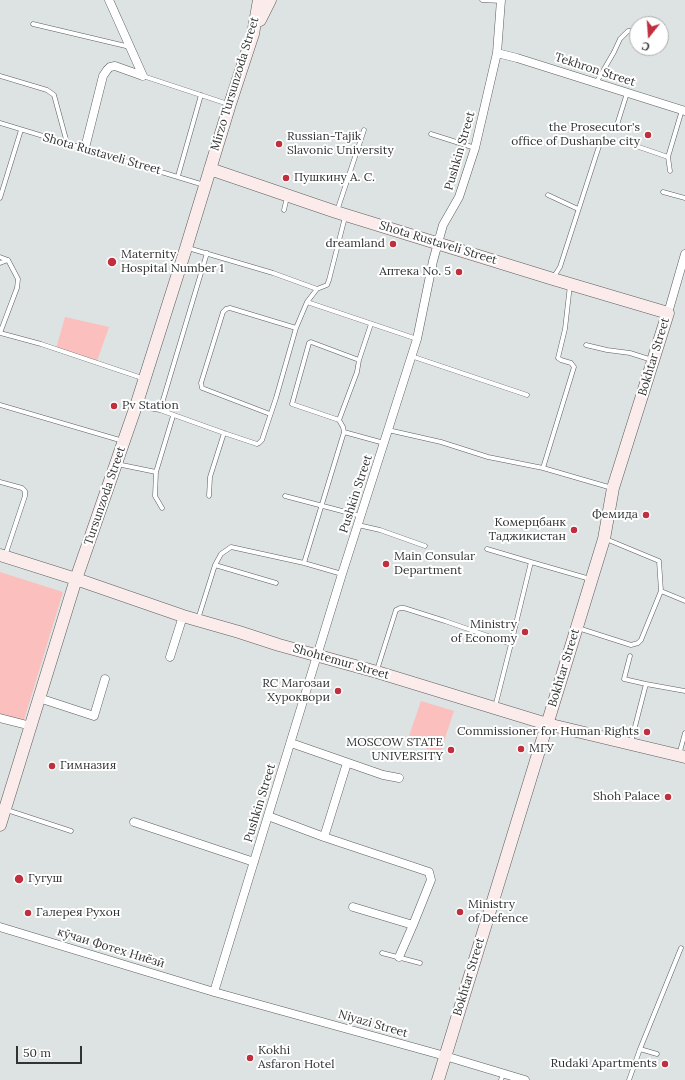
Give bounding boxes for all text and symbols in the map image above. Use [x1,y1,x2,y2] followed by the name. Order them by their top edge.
[208,15,262,153] street label: Mirzo Tursunzoda Street
[629,16,669,56] north arrow
[640,39,651,54] text: С
[553,50,637,90] street label: Tekhron Street
[442,110,478,192] street label: Pushkin Street
[511,121,640,149] place label: the Prosecutor's office of Dushanbe city
[41,130,163,178] street label: Shota Rustaveli Street
[287,130,394,158] place label: Russian-Tajik Slavonic University
[643,130,653,140] marker: the Prosecutor's office of Dushanbe city
[274,139,284,149] marker: Russian-Tajik Slavonic University
[294,171,375,185] place label: Пушкину А. С.
[281,173,291,183] marker: Пушкину А. С.
[377,218,499,268] street label: Shota Rustaveli Street
[325,237,385,251] place label: dreamland
[388,239,398,249] marker: dreamland
[121,248,224,276] place label: Maternity Hospital Number 1
[106,256,118,268] marker: Maternity Hospital Number 1
[379,265,451,279] place label: Аптека No. 5
[454,267,464,277] marker: Аптека No. 5
[635,316,673,398] street label: Bokhtar Street
[122,399,179,413] place label: Pv Station
[109,401,119,411] marker: Pv Station
[81,445,129,547] street label: Tursunzoda Street
[337,453,375,535] street label: Pushkin Street
[592,508,638,522] place label: Фемида
[641,510,651,520] marker: Фемида
[489,516,566,544] place label: Комерцбанк Таджикистан
[569,525,579,535] marker: Комерцбанк Таджикистан
[394,550,475,578] place label: Main Consular Department
[381,559,391,569] marker: Main Consular Department
[451,618,517,646] place label: Ministry of Economy
[520,627,530,637] marker: Ministry of Economy
[545,627,583,709] street label: Bokhtar Street
[291,641,391,683] street label: Shohtemur Street
[262,677,330,705] place label: RC Магозаи Хуроквори
[333,686,343,696] marker: RC Магозаи Хуроквори
[457,725,639,739] place label: Commissioner for Human Rights
[642,727,652,737] marker: Commissioner for Human Rights
[346,736,443,764] place label: MOSCOW STATE UNIVERSITY
[529,742,554,756] place label: МГУ
[516,744,526,754] marker: МГУ
[446,745,456,755] marker: MOSCOW STATE UNIVERSITY
[60,759,116,773] place label: Гимназия
[47,761,57,771] marker: Гимназия
[241,762,279,844] street label: Pushkin Street
[593,790,660,804] place label: Shoh Palace
[663,792,673,802] marker: Shoh Palace
[28,872,62,886] place label: Гугуш
[13,873,25,885] marker: Гугуш
[468,898,528,926] place label: Ministry of Defence
[36,906,120,920] place label: Галерея Рухон
[455,907,465,917] marker: Ministry of Defence
[23,908,33,918] marker: Галерея Рухон
[56,925,166,971] street label: кӯчаи Фотех Ниёзӣ
[450,936,488,1018] street label: Bokhtar Street
[337,1007,409,1041] street label: Niyazi Street
[18,1038,84,1064] scale bar
[258,1044,334,1072] place label: Kokhi Asfaron Hotel
[23,1045,51,1060] text: 50 m
[245,1053,255,1063] marker: Kokhi Asfaron Hotel
[551,1057,657,1071] place label: Rudaki Apartments
[660,1059,670,1069] marker: Rudaki Apartments

